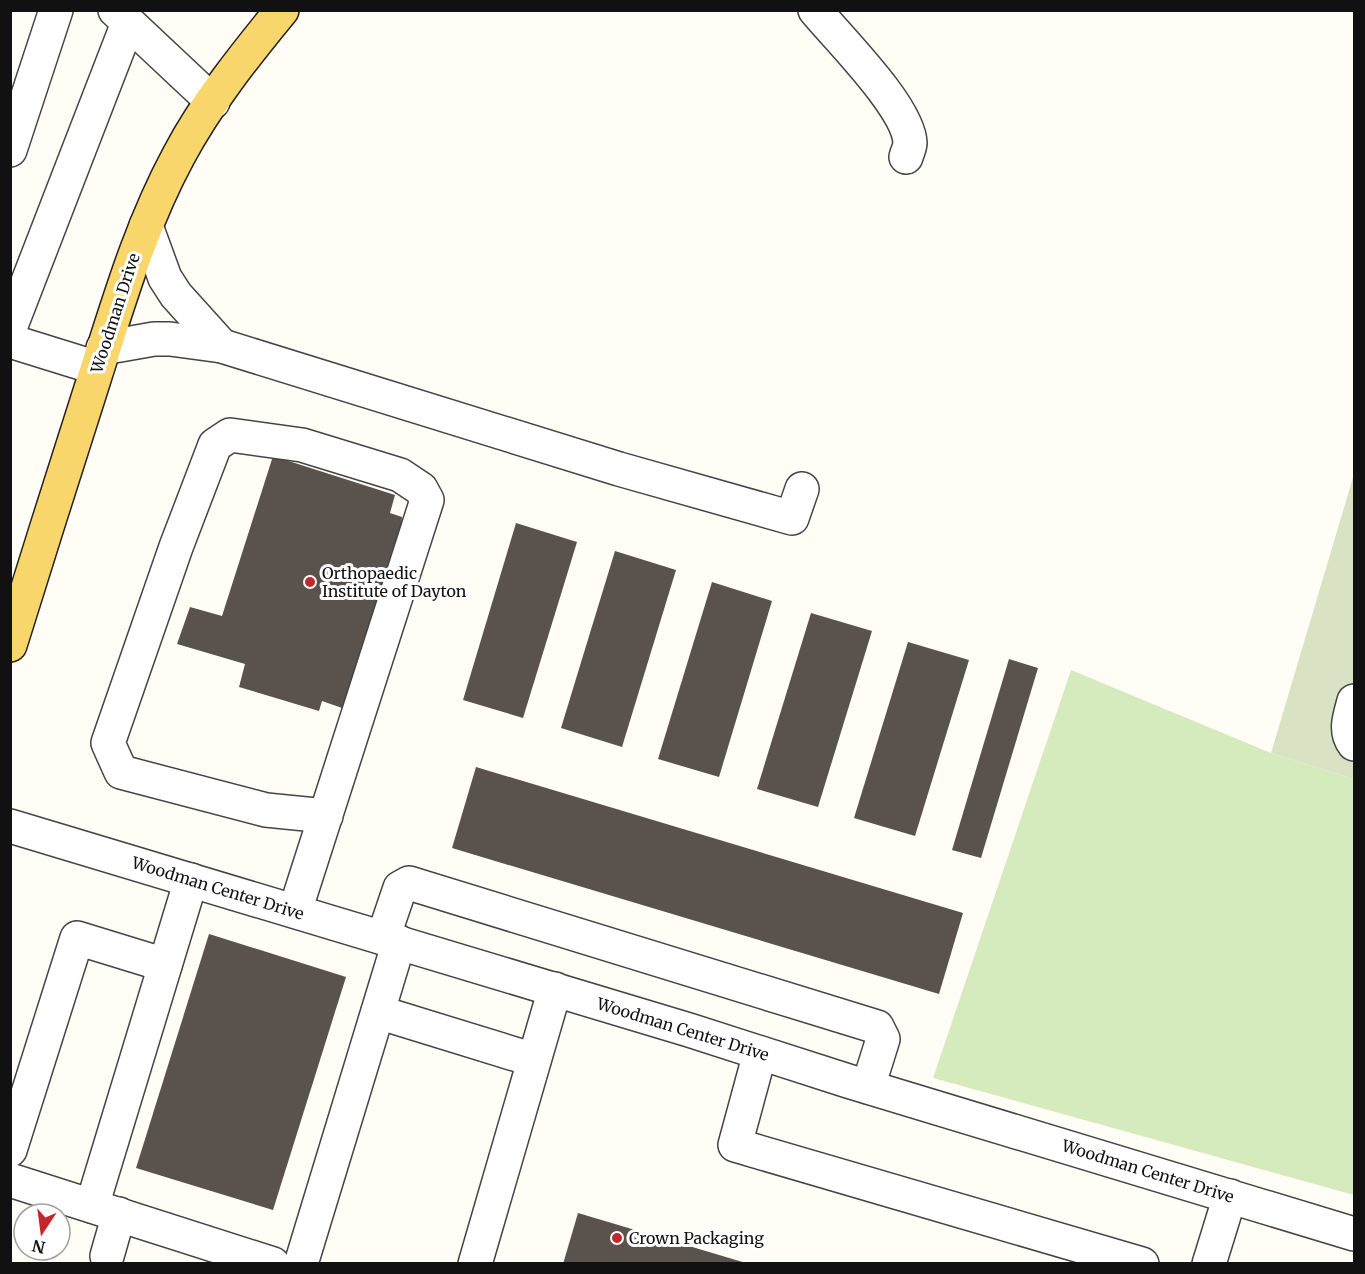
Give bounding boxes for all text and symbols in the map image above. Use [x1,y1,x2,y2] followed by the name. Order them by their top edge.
[86,251,144,376] street label: Woodman Drive
[322,563,467,601] place label: Orthopaedic Institute of Dayton
[303,575,317,589] marker: Orthopaedic Institute of Dayton
[129,852,307,924] street label: Woodman Center Drive
[594,993,772,1065] street label: Woodman Center Drive
[1059,1135,1237,1207] street label: Woodman Center Drive
[12,1202,72,1262] north arrow
[629,1228,764,1248] place label: Crown Packaging
[610,1231,624,1245] marker: Crown Packaging
[30,1235,47,1258] text: N

